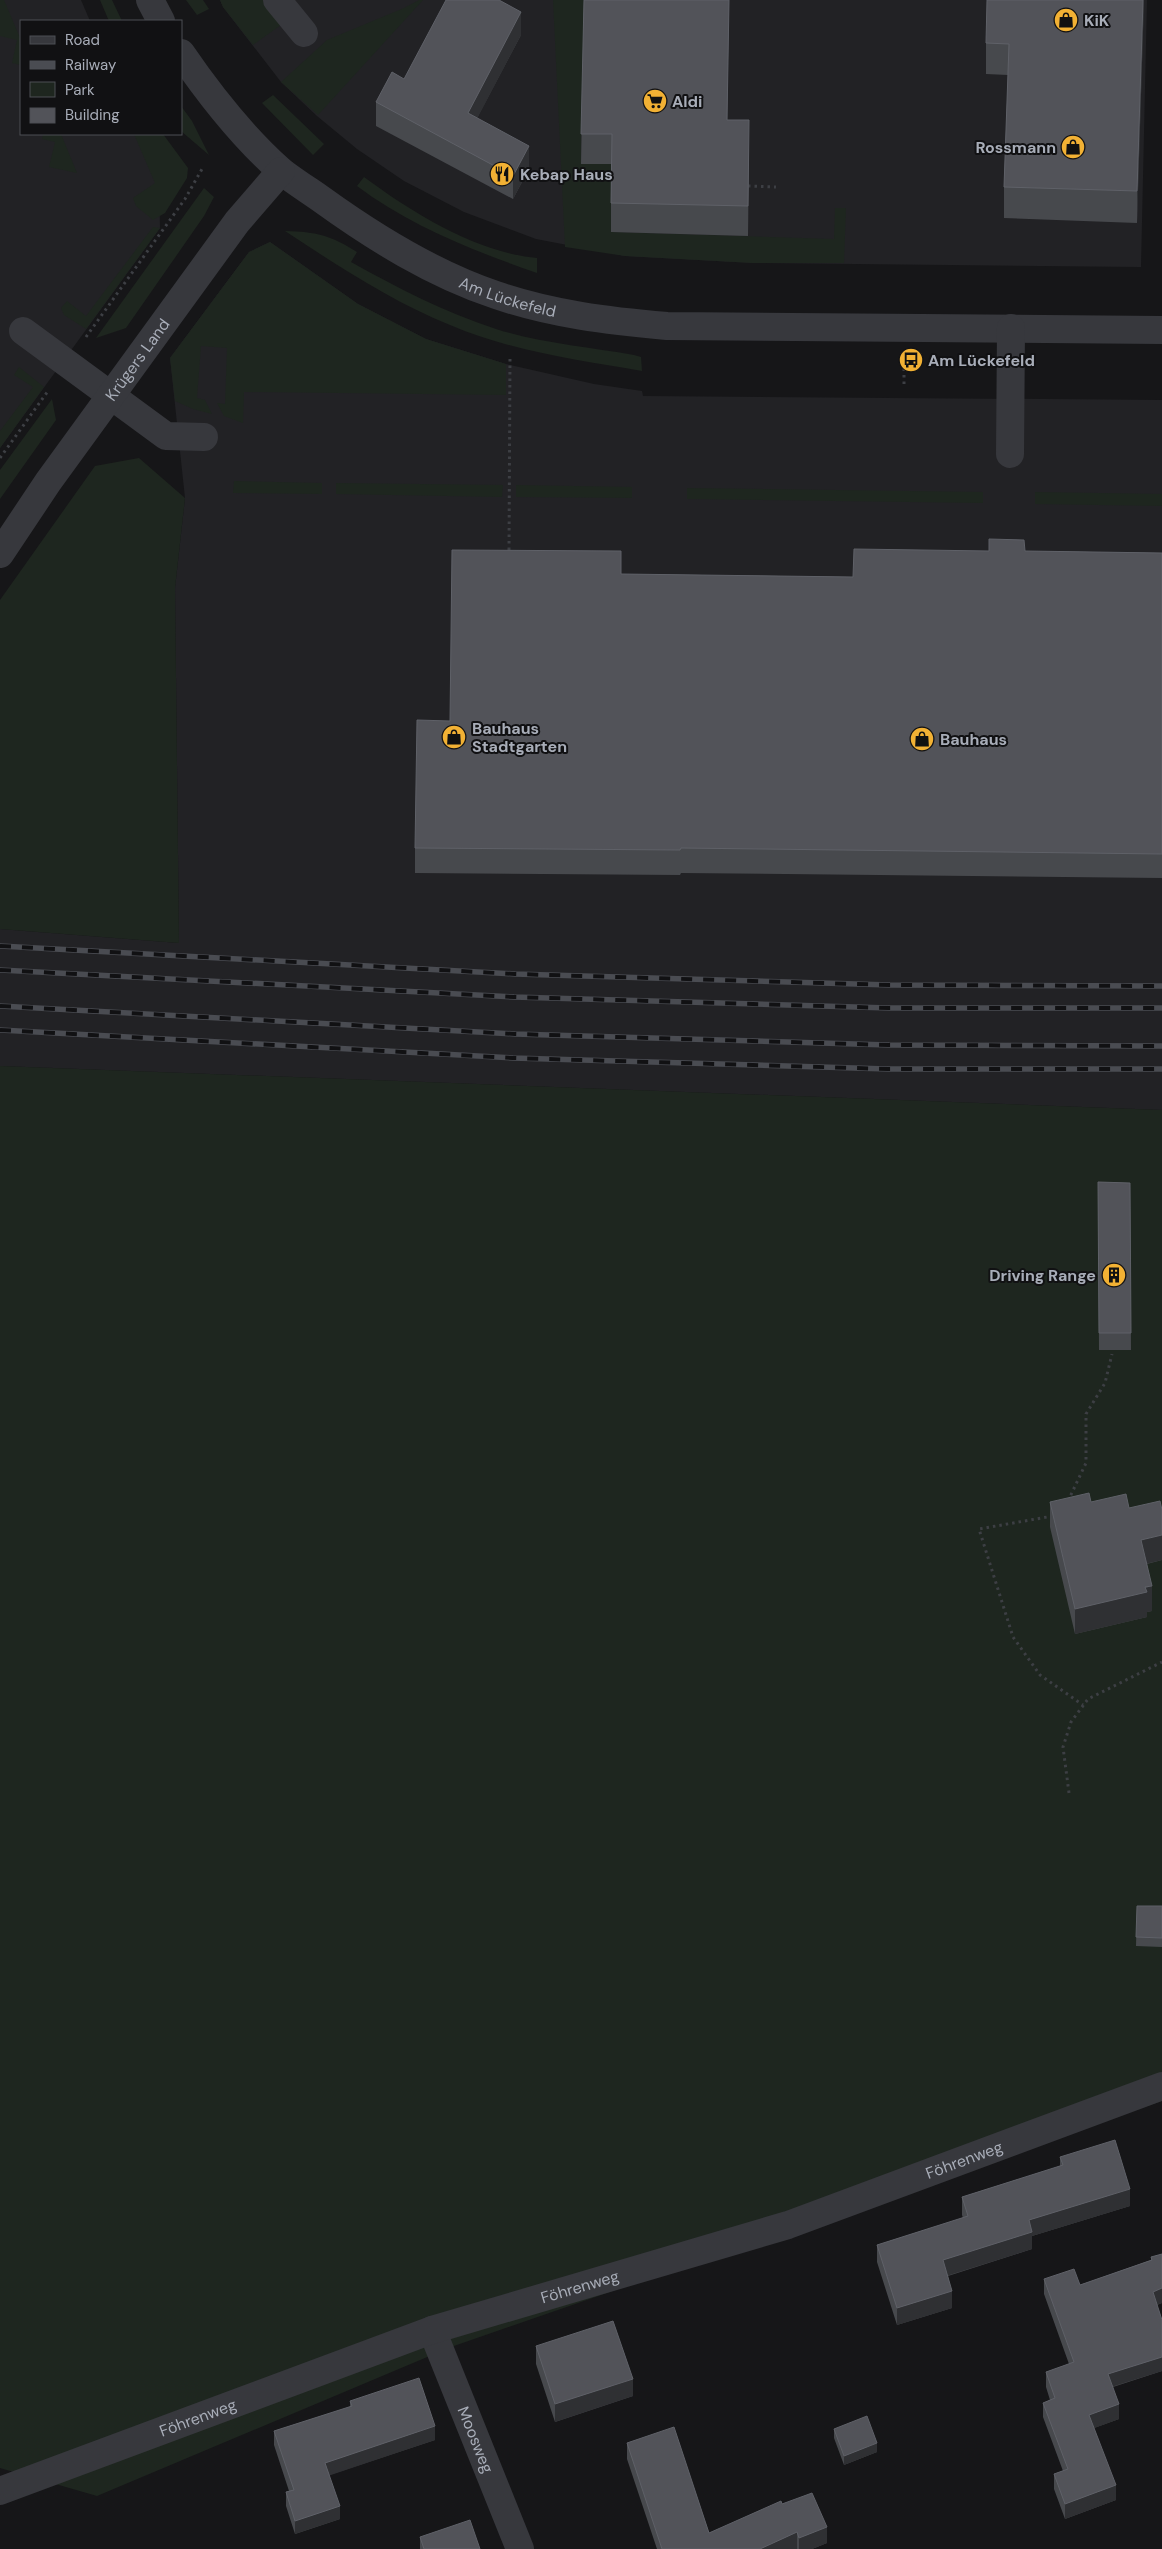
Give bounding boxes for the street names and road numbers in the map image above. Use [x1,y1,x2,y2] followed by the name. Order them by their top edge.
[456,272,558,322] street label: Am Lückefeld
[101,314,174,405] street label: Krügers Land
[923,2136,1006,2184] street label: Föhrenweg
[538,2265,622,2308] street label: Föhrenweg
[156,2394,239,2442] street label: Föhrenweg
[453,2403,498,2476] street label: Moosweg

